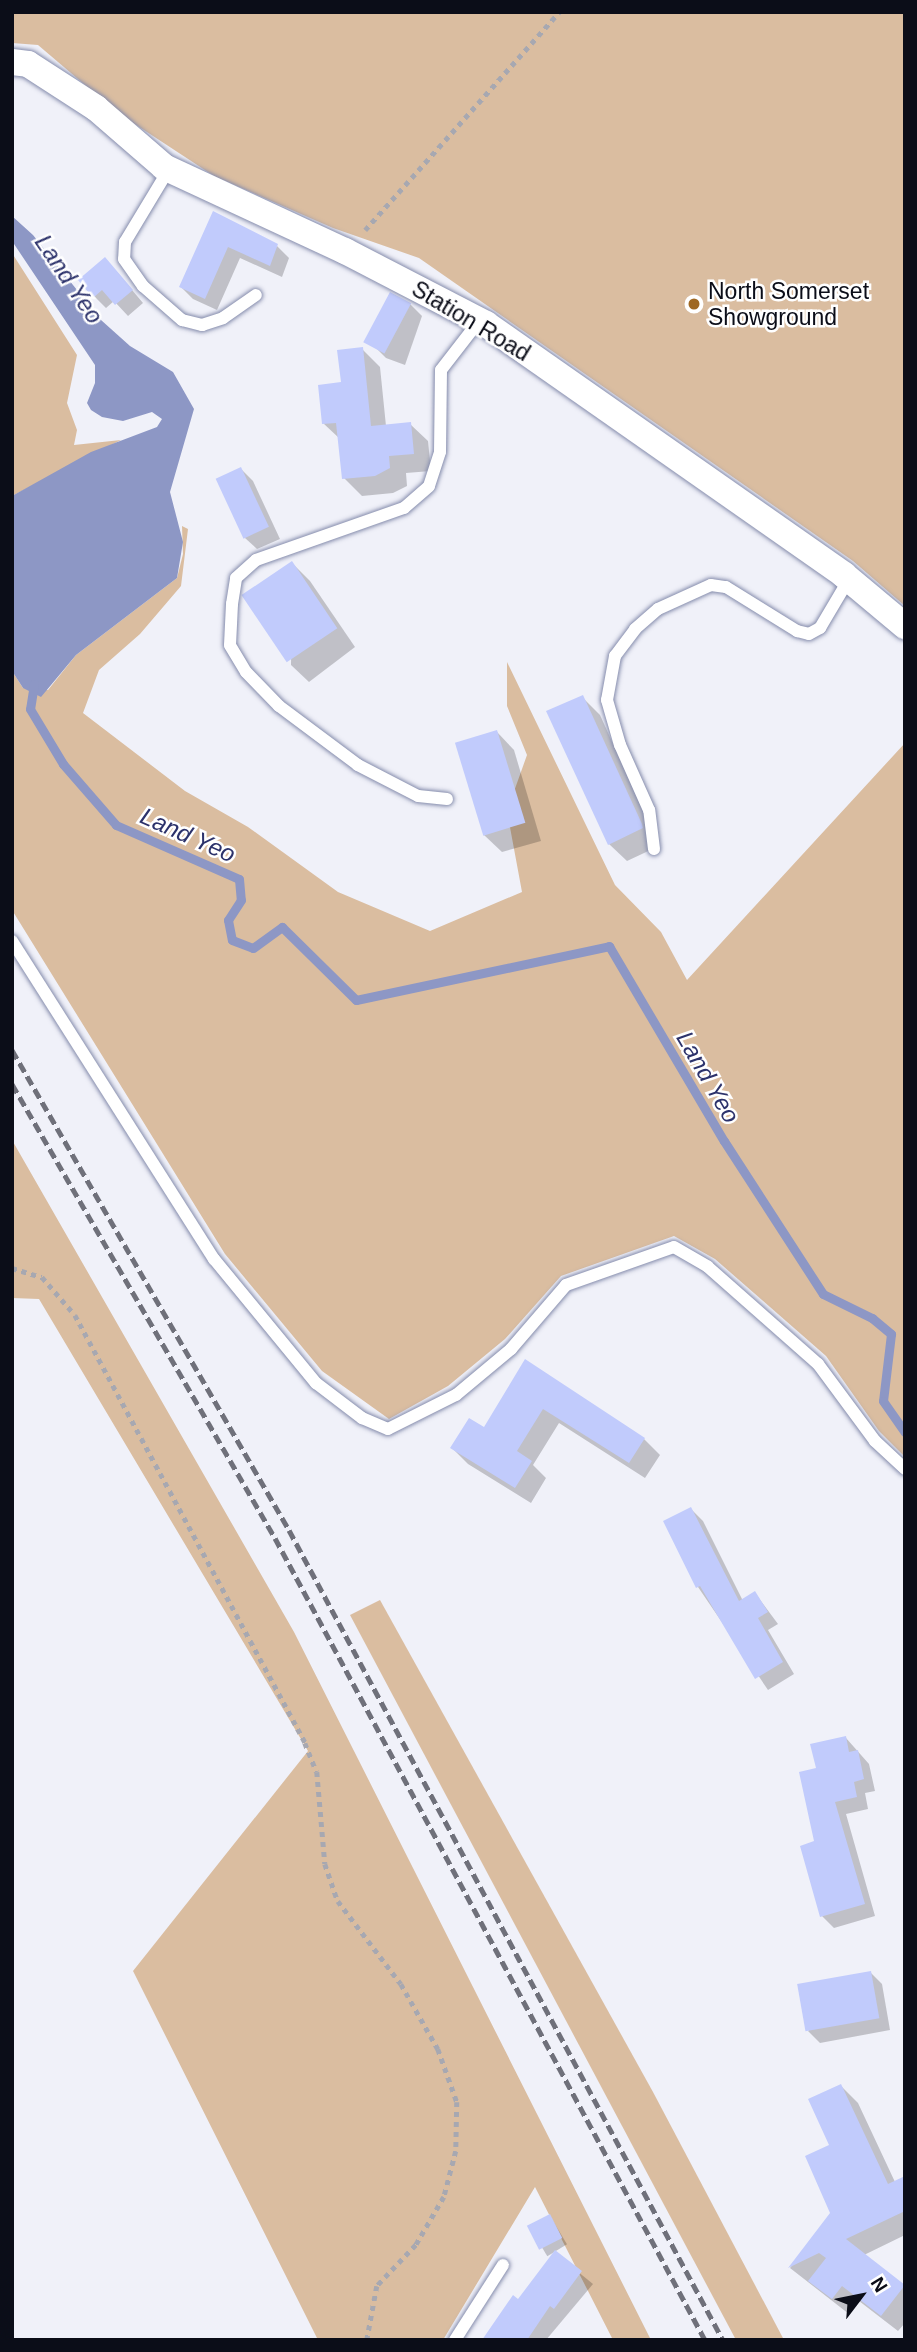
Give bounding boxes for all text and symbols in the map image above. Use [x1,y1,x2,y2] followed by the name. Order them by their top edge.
[29,229,109,329] water label: Land Yeo
[407,275,535,367] street label: Station Road
[708,277,869,331] place label: North Somerset Showground
[686,296,702,312] marker: North Somerset Showground
[136,801,240,869] water label: Land Yeo
[670,1026,746,1128] water label: Land Yeo
[826,2261,896,2331] north arrow
[867,2273,892,2296] text: N

